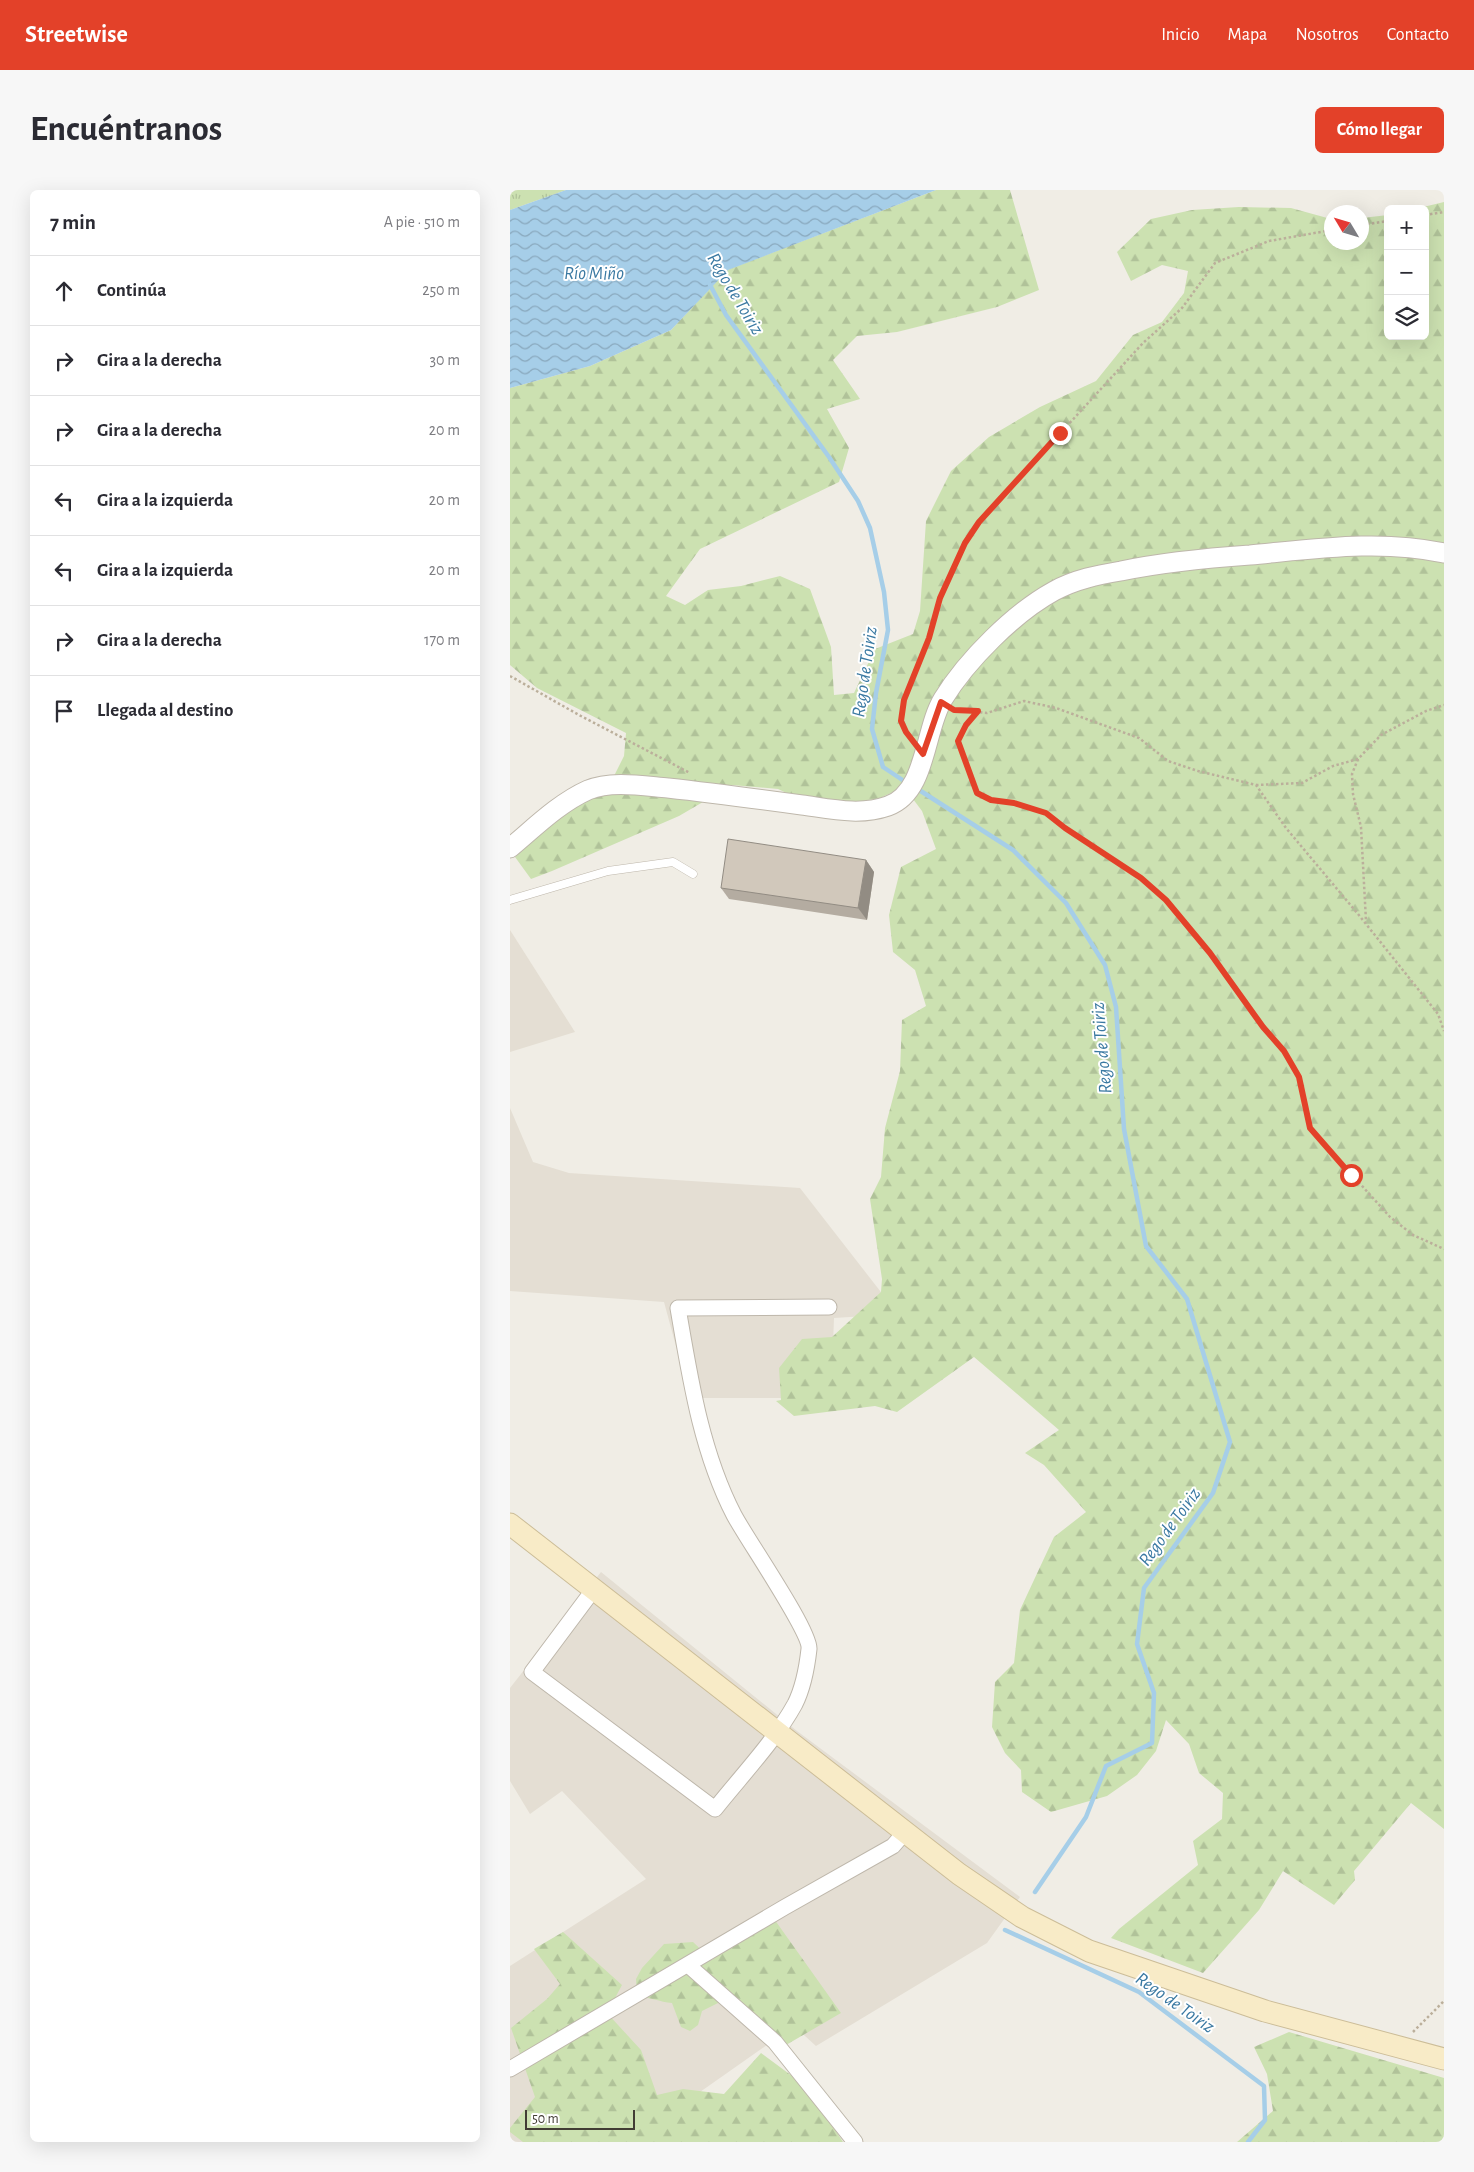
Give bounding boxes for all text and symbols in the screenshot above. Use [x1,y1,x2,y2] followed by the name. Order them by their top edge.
[25,23,128,47] text: Streetwise
[1161,26,1200,44] text: Inicio
[1228,26,1267,44] text: Mapa
[1295,26,1359,44] text: Nosotros
[1387,26,1449,44] text: Contacto
[1315,107,1444,153] button: Cómo llegar
[30,112,222,147] text: Encuéntranos
[1324,205,1369,250] north arrow
[1384,205,1429,340] map controls
[1384,205,1429,250] button: +
[50,212,96,233] text: 7 min
[384,214,460,230] text: A pie · 510 m
[703,250,767,338] water label: Rego de Toiriz
[1384,250,1429,295] button: −
[564,264,624,283] water label: Río Miño
[50,277,78,305] icon: ahead
[97,281,166,300] text: Continúa
[422,282,460,298] text: 250 m
[1384,295,1429,340] button: layers
[50,347,78,375] icon: right
[97,351,222,370] text: Gira a la derecha
[430,352,460,368] text: 30 m
[50,417,78,445] icon: right
[97,421,222,440] text: Gira a la derecha
[429,422,460,438] text: 20 m
[1049,422,1072,445] route end
[50,487,78,515] icon: left
[97,491,233,510] text: Gira a la izquierda
[429,492,460,508] text: 20 m
[50,557,78,585] icon: left
[97,561,233,580] text: Gira a la izquierda
[429,562,460,578] text: 20 m
[849,625,881,719] water label: Rego de Toiriz
[50,627,78,655] icon: right
[97,631,222,650] text: Gira a la derecha
[424,632,460,648] text: 170 m
[50,697,78,725] icon: arrive
[97,701,234,720] text: Llegada al destino
[1089,1001,1115,1094] water label: Rego de Toiriz
[1340,1164,1363,1187] route start
[1135,1484,1205,1570] water label: Rego de Toiriz
[1132,1969,1218,2037] water label: Rego de Toiriz
[525,2107,635,2130] scale bar
[532,2112,559,2126] text: 50 m

